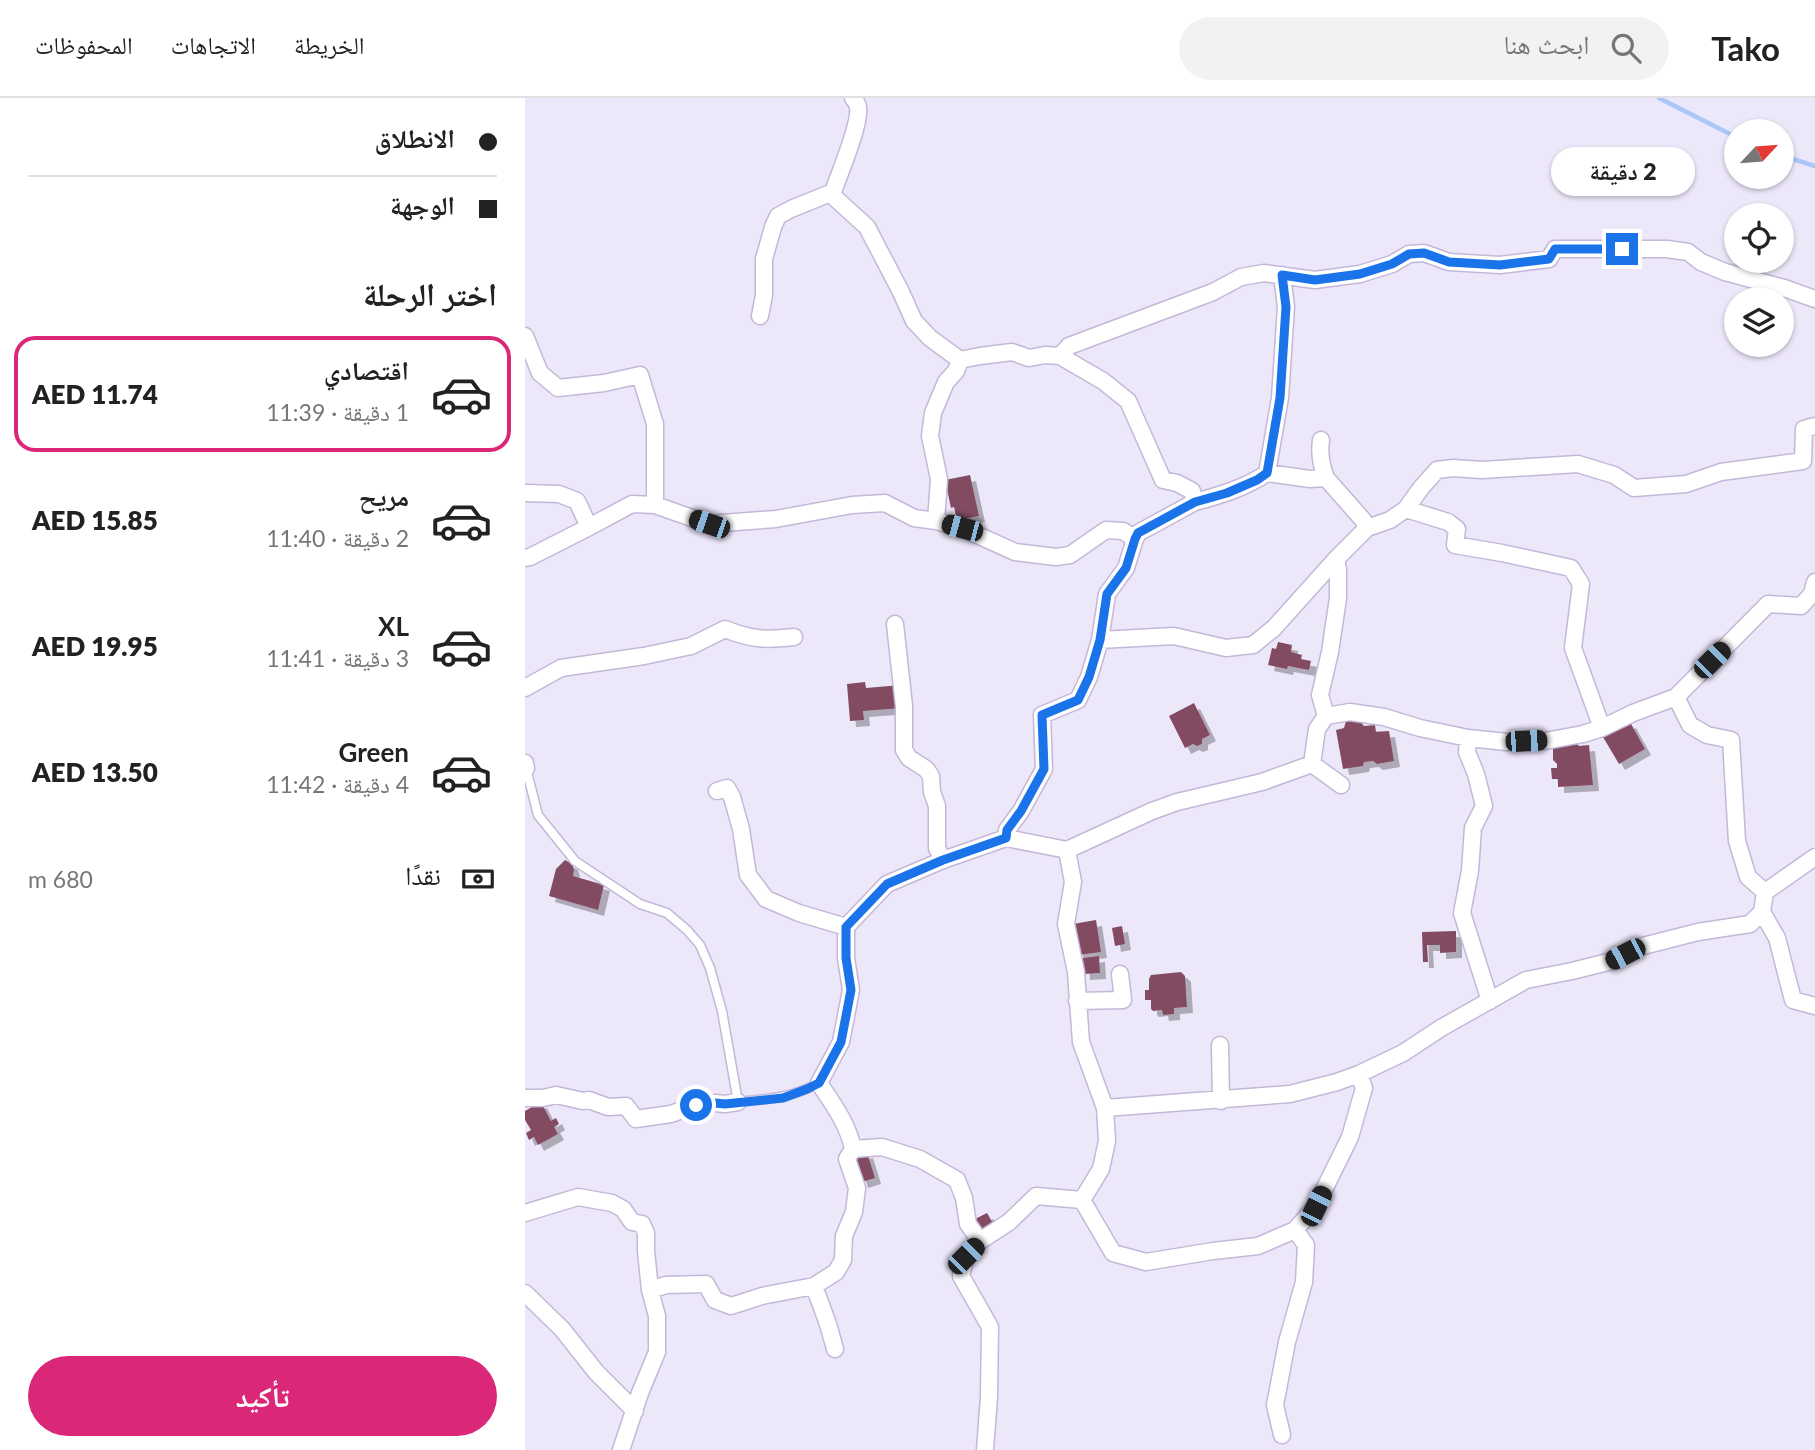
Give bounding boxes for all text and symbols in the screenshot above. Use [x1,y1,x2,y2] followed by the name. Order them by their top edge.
[1179,17,1669,80] search box
[1503,28,1589,60] text: ابحث هنا
[1711,28,1780,68] text: Tako
[1607,29,1645,67] icon: search
[35,30,133,59] text: المحفوظات
[171,30,256,59] text: الاتجاهات
[294,30,365,59] text: الخريطة
[1724,119,1794,189] north arrow
[1724,119,1794,357] map controls
[375,122,455,154] text: الانطلاق
[1550,148,1694,197] callout: 2 دقيقة
[1590,157,1656,185] text: 2 دقيقة
[390,189,455,221] text: الوجهة
[1724,203,1794,273] button: locate
[1606,233,1638,265] route end
[363,274,497,313] text: اختر الرحلة
[1724,287,1794,357] button: layers
[324,354,409,386] text: اقتصادي
[430,363,493,426] icon: car
[32,378,158,410] text: AED 11.74
[266,398,409,426] text: 1 دقيقة · 11:39
[359,480,409,512] text: مريح
[430,489,493,552] icon: car
[32,504,158,536] text: AED 15.85
[686,507,733,541] car
[939,512,986,544] car
[266,524,409,552] text: 2 دقيقة · 11:40
[378,610,409,642] text: XL
[430,615,493,678] icon: car
[32,630,158,662] text: AED 19.95
[1690,638,1735,682] car
[266,644,409,672] text: 3 دقيقة · 11:41
[1505,730,1548,752] car
[339,736,409,768] text: Green
[430,741,493,804] icon: car
[32,756,158,788] text: AED 13.50
[266,770,409,798] text: 4 دقيقة · 11:42
[405,859,441,891] text: نقدًا
[459,860,497,898] icon: cash
[28,865,93,893] text: 680 m
[1602,935,1649,973] car
[680,1089,712,1121] route start
[1298,1183,1335,1229] car
[944,1234,989,1278] car
[28,1356,497,1436] button: تأكيد

